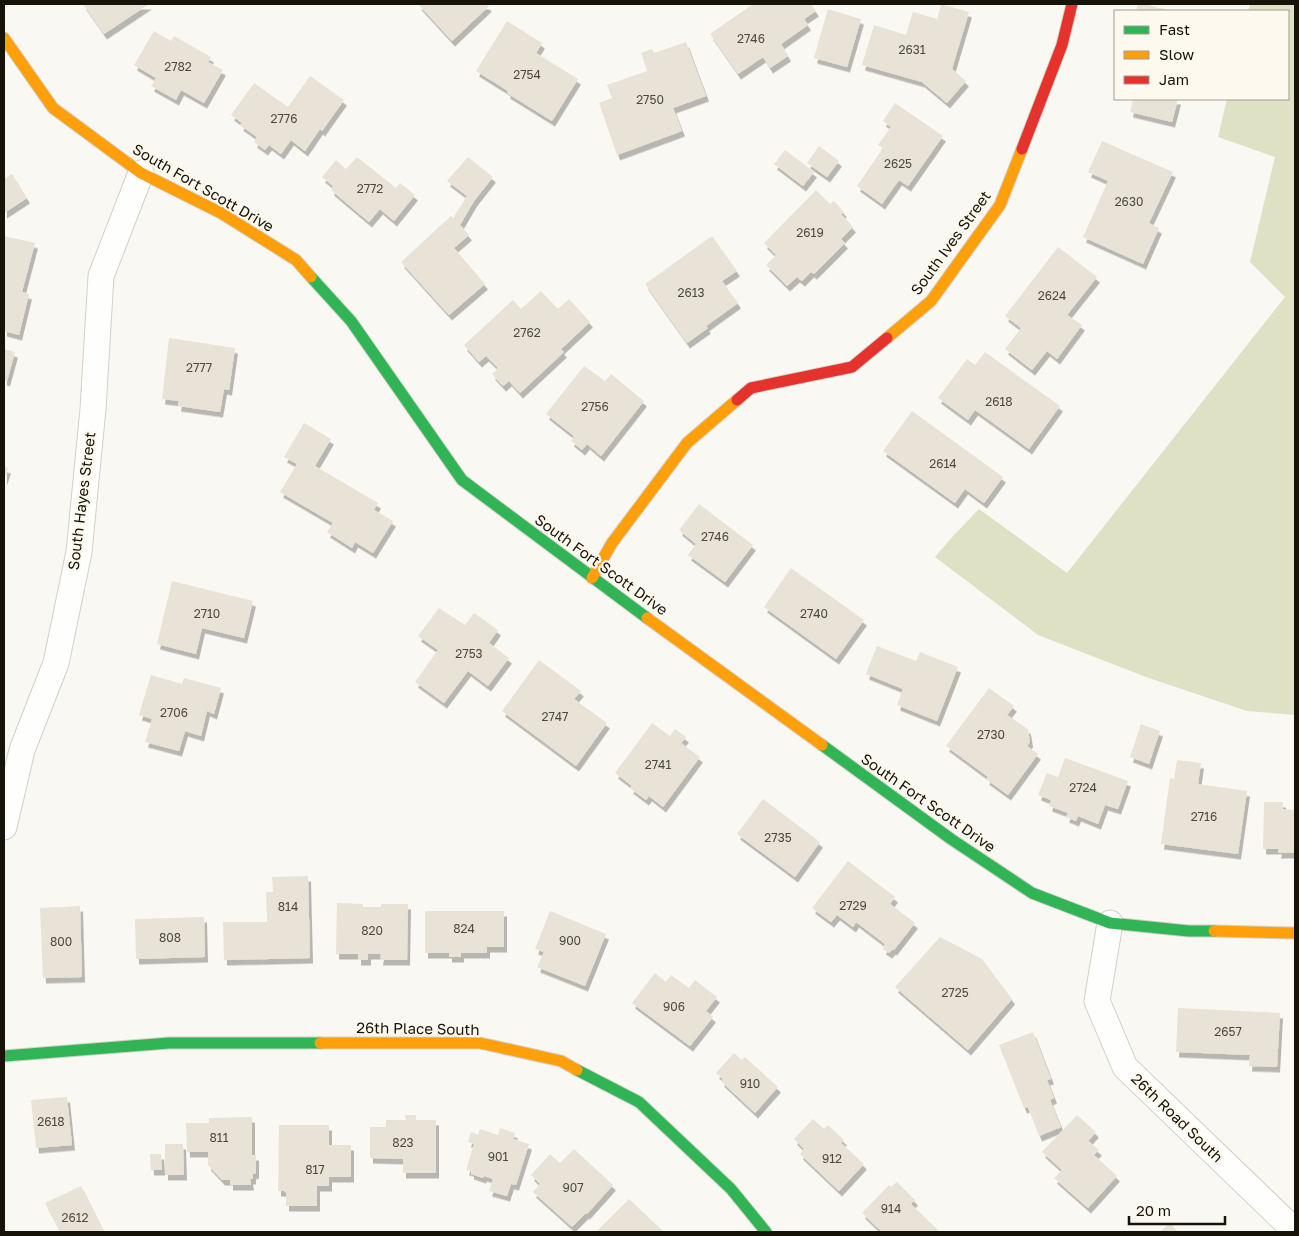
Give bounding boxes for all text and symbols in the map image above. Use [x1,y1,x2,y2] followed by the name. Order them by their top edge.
[1114,10,1289,100] legend
[1159,20,1190,38] text: Fast
[737,31,765,46] house number: 2746
[898,42,926,57] house number: 2631
[1159,45,1194,63] text: Slow
[164,59,192,74] house number: 2782
[513,67,541,82] house number: 2754
[1159,70,1189,88] text: Jam
[636,92,664,107] house number: 2750
[271,111,297,126] house number: 2776
[130,139,277,235] street label: South Fort Scott Drive
[884,156,912,171] house number: 2625
[357,181,383,196] house number: 2772
[906,187,994,298] street label: South Ives Street
[1115,194,1143,209] house number: 2630
[796,225,824,240] house number: 2619
[677,285,705,300] house number: 2613
[1038,288,1066,303] house number: 2624
[513,325,541,340] house number: 2762
[186,360,212,375] house number: 2777
[985,394,1013,409] house number: 2618
[581,399,609,414] house number: 2756
[64,431,98,571] street label: South Hayes Street
[929,456,957,471] house number: 2614
[532,510,672,619] street label: South Fort Scott Drive
[701,529,729,544] house number: 2746
[194,606,220,621] house number: 2710
[800,606,828,621] house number: 2740
[455,646,483,661] house number: 2753
[160,705,188,720] house number: 2706
[541,709,569,724] house number: 2747
[977,727,1005,742] house number: 2730
[858,749,999,856] street label: South Fort Scott Drive
[645,757,671,772] house number: 2741
[1069,780,1097,795] house number: 2724
[1191,809,1217,824] house number: 2716
[764,830,792,845] house number: 2735
[839,898,867,913] house number: 2729
[278,899,298,914] house number: 814
[453,921,475,936] house number: 824
[361,923,383,938] house number: 820
[159,930,181,945] house number: 808
[559,933,581,948] house number: 900
[50,934,72,949] house number: 800
[941,985,969,1000] house number: 2725
[663,999,685,1014] house number: 906
[356,1018,480,1038] street label: 26th Place South
[1214,1024,1242,1039] house number: 2657
[1128,1069,1227,1165] street label: 26th Road South
[740,1076,760,1091] house number: 910
[37,1114,65,1129] house number: 2618
[210,1130,229,1145] house number: 811
[392,1135,414,1150] house number: 823
[488,1149,508,1164] house number: 901
[822,1151,842,1166] house number: 912
[305,1162,325,1177] house number: 817
[562,1180,584,1195] house number: 907
[1129,1194,1225,1226] scale bar
[881,1201,901,1216] house number: 914
[1136,1201,1171,1219] text: 20 m
[61,1210,89,1225] house number: 2612

